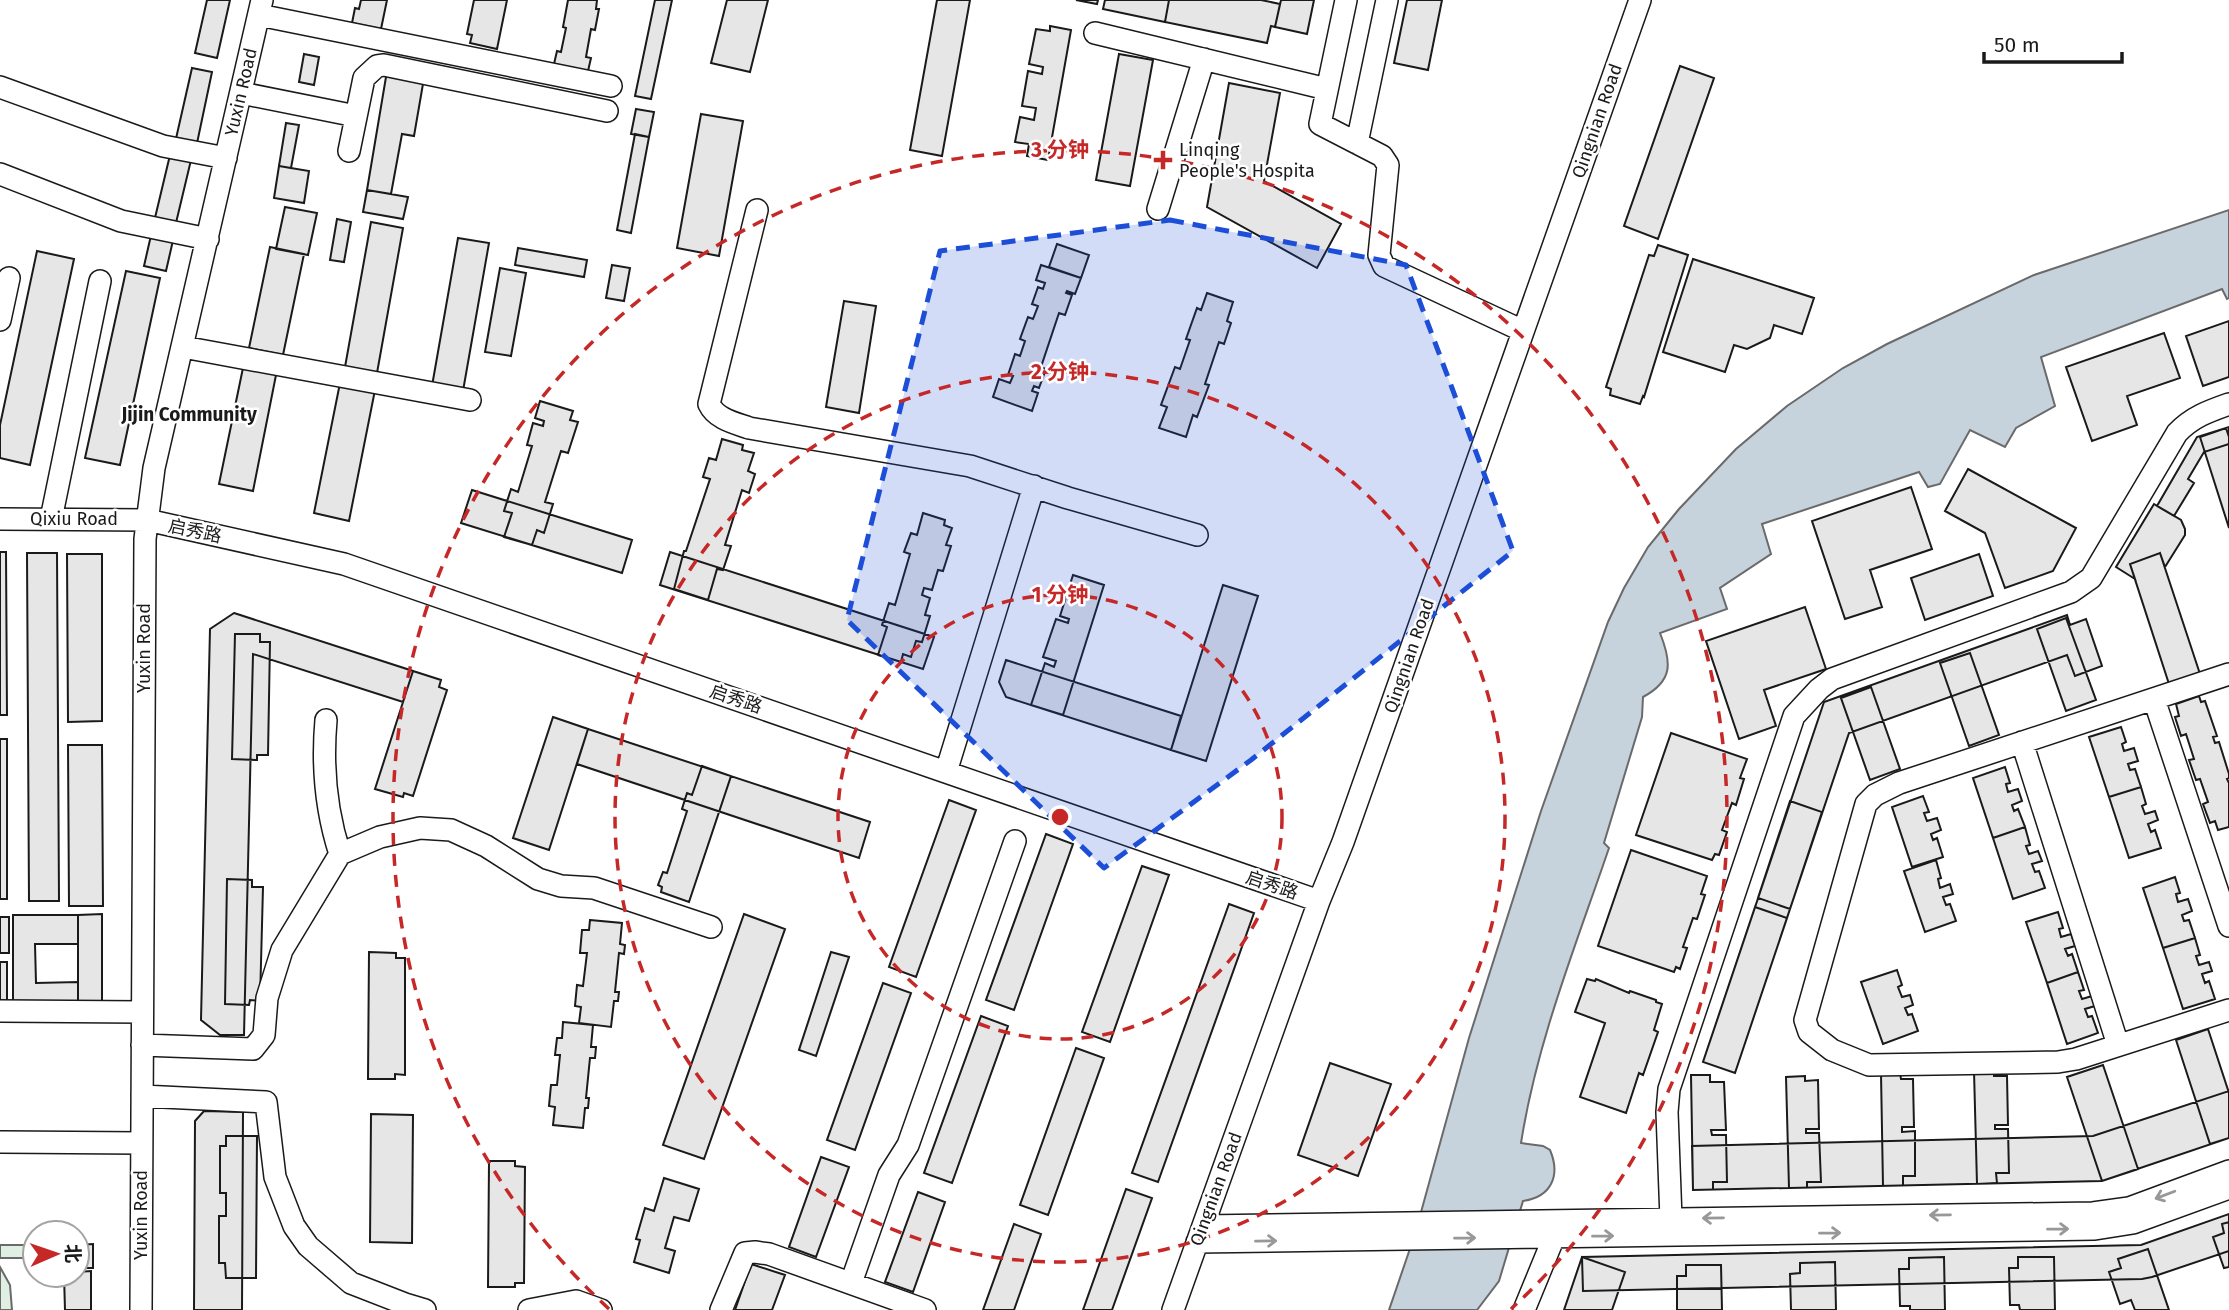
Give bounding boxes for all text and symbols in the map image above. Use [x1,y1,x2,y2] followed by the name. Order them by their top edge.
[1984,21,2122,65] scale bar
[1994,32,2040,58] text: 50 m
[220,46,262,138] street label: Yuxin Road
[1567,61,1627,181] street label: Qingnian Road
[1030,137,1089,163] text: 3 分钟
[1179,139,1315,182] place label: Linqing People's Hospita
[1153,150,1173,170] marker: Linqing People's Hospita
[1031,359,1089,385] text: 2 分钟
[120,403,257,426] district label: Jijin Community
[30,508,118,530] street label: Qixiu Road
[166,515,224,547] street label: 启秀路
[1032,582,1088,608] text: 1 分钟
[1379,596,1439,716] street label: Qingnian Road
[133,603,155,693] street label: Yuxin Road
[707,680,765,718] street label: 启秀路
[1048,805,1072,829] centre of rings
[1243,866,1301,904] street label: 启秀路
[1185,1129,1247,1249] street label: Qingnian Road
[130,1170,152,1260] street label: Yuxin Road
[2155,1190,2177,1203] one-way arrow
[1929,1208,1952,1222] one-way arrow
[1702,1212,1725,1225] one-way arrow
[21,1219,91,1289] north arrow
[2046,1223,2069,1236] one-way arrow
[1818,1226,1841,1240] one-way arrow
[1591,1229,1614,1243] one-way arrow
[1453,1231,1476,1245] one-way arrow
[1254,1234,1277,1248] one-way arrow
[61,1244,84,1263] text: 北

